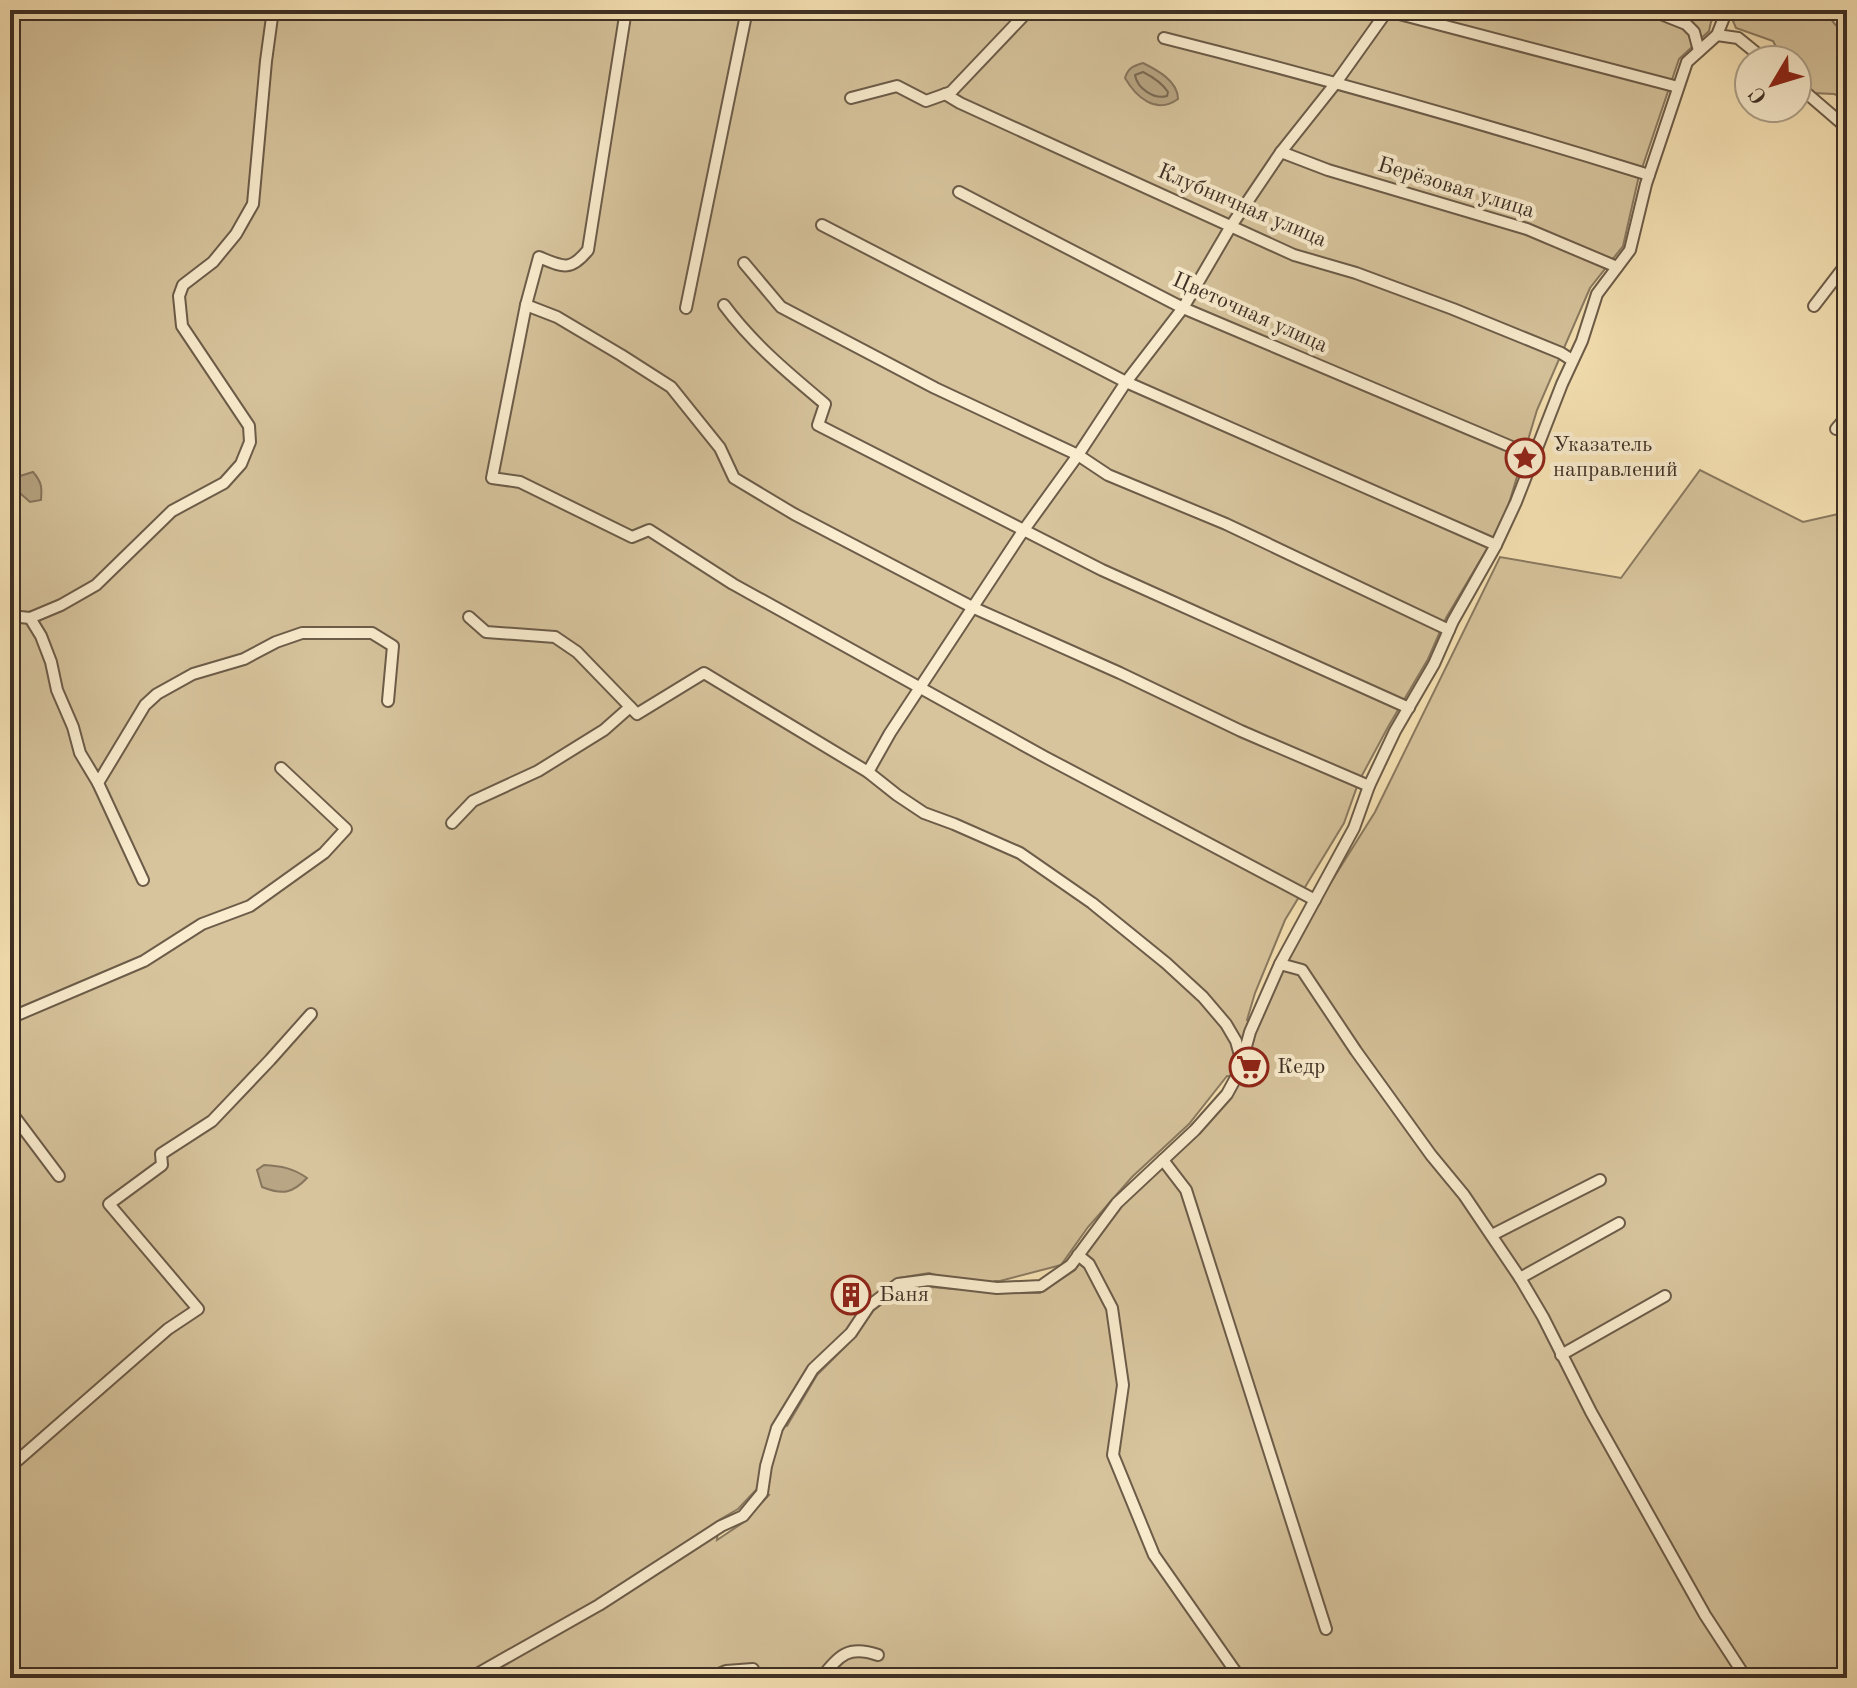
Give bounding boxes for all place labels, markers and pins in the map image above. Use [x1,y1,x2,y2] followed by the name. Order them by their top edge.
[1553,434,1678,481] place label: Указатель направлений
[1504,437,1546,479] place icon: Указатель направлений
[1228,1046,1270,1088] supermarket icon: Кедр
[1277,1056,1325,1078] place label: Кедр
[830,1274,872,1316] building icon: Баня
[879,1284,929,1306] place label: Баня

